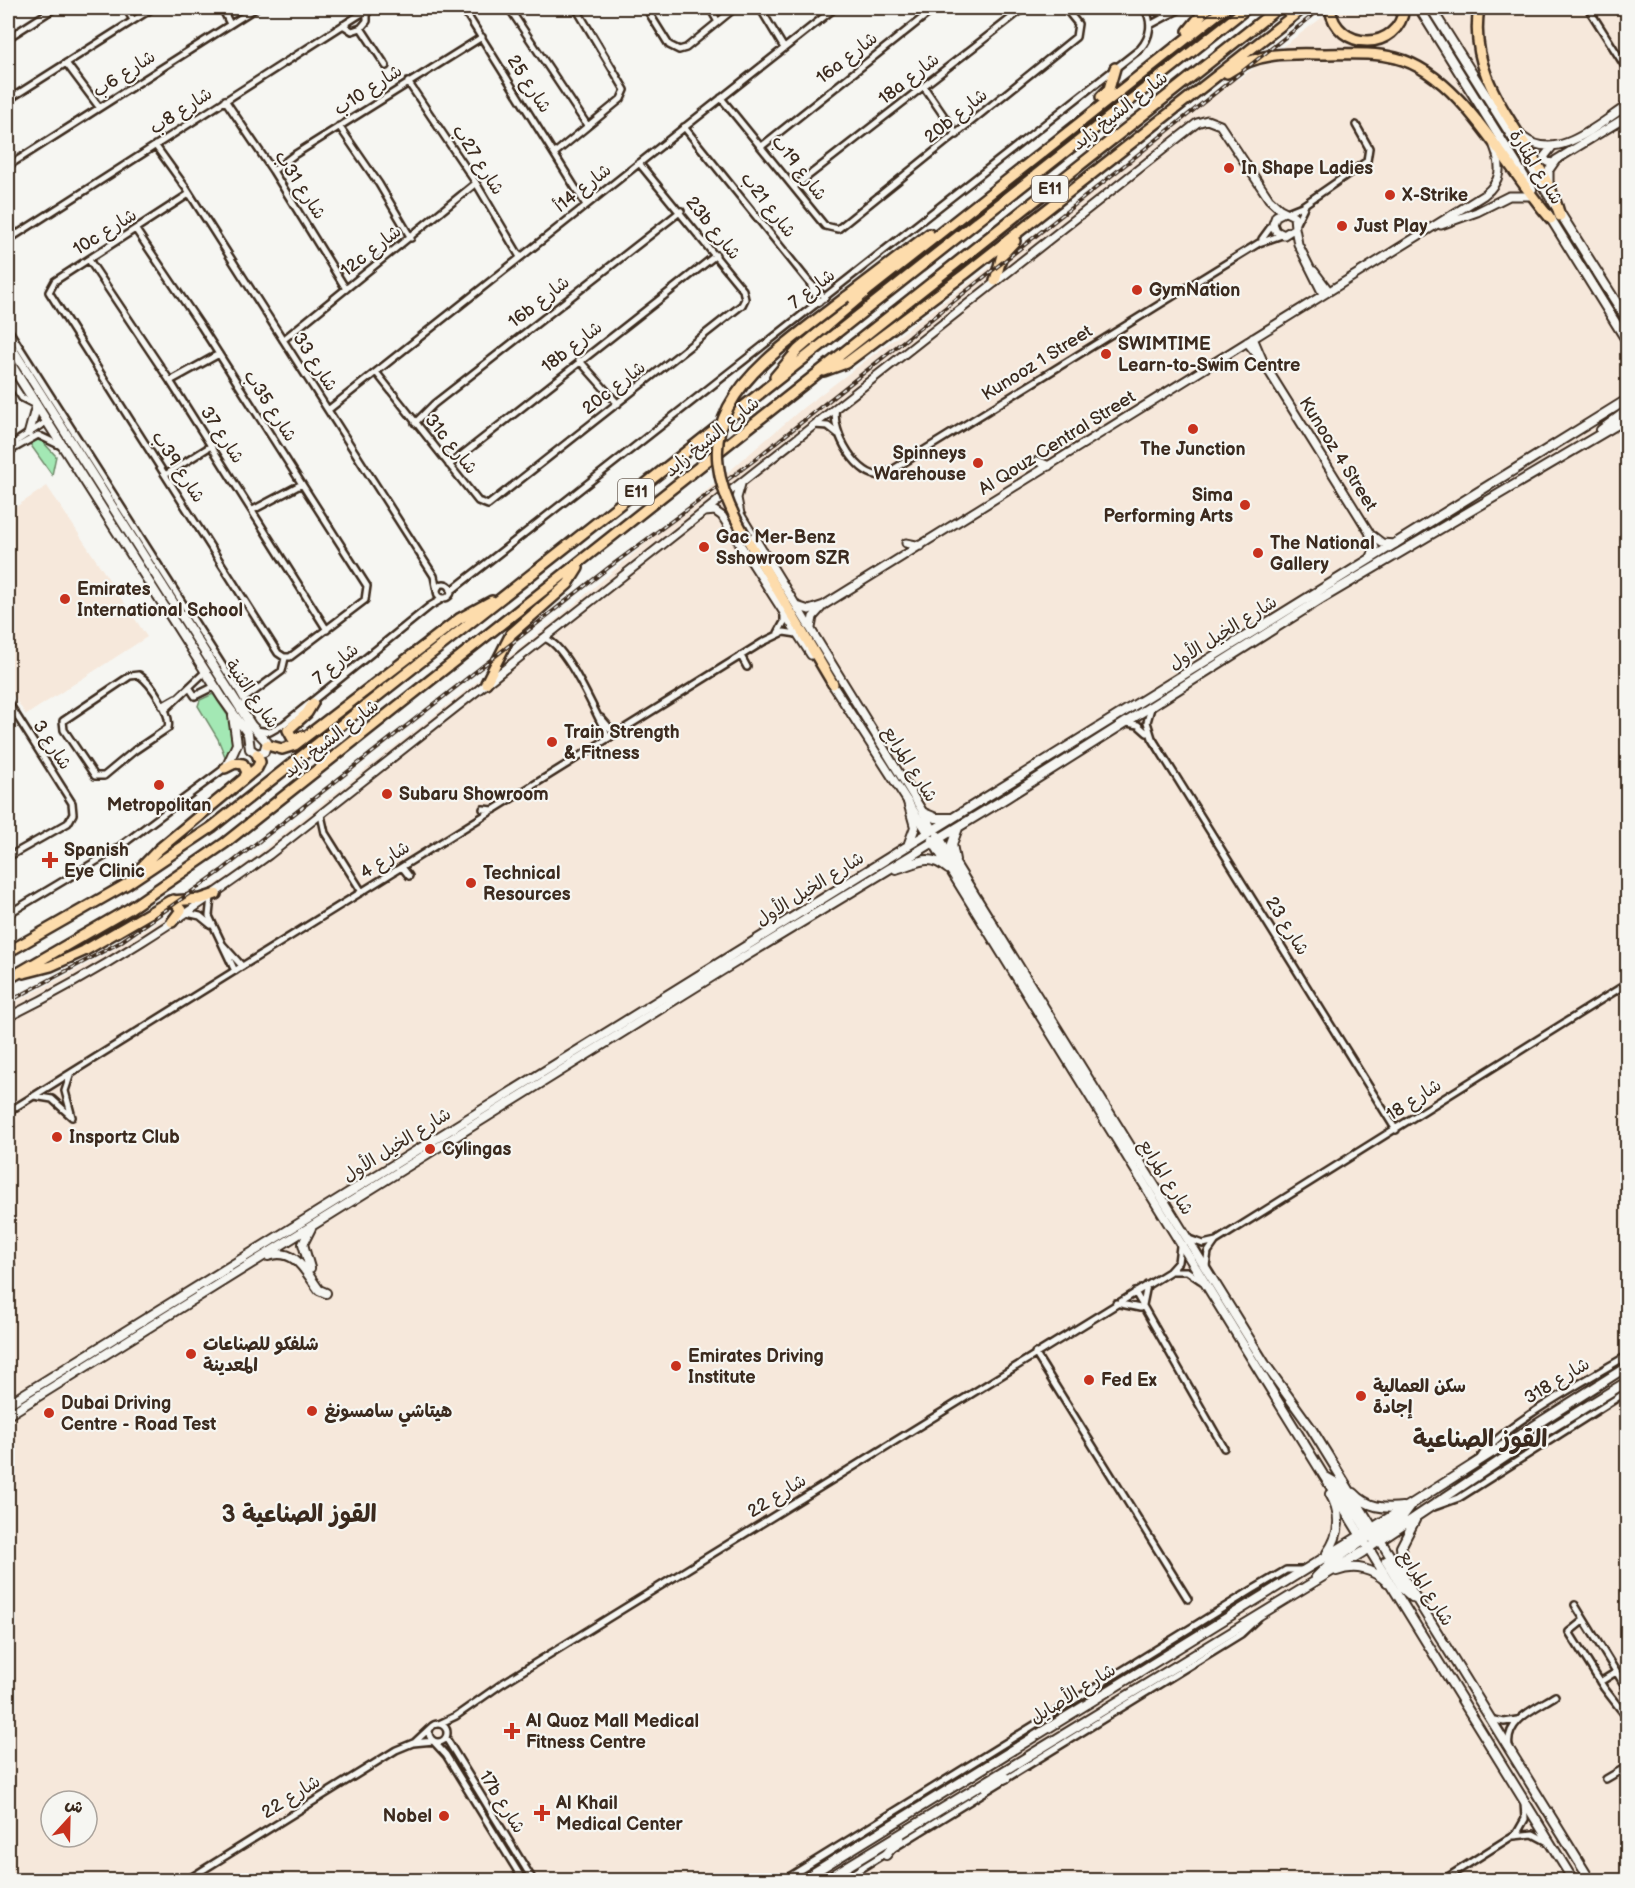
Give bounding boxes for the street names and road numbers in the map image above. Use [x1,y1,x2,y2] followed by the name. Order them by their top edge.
[812,28,882,89] street label: 16a شارع
[89,46,160,103] street label: شارع 6ب
[874,49,944,110] street label: 18a شارع
[502,51,555,117] street label: شارع 25
[330,60,407,121] street label: شارع 10ب
[1068,67,1173,156] street label: شارع الشيخ زايد
[146,83,217,140] street label: شارع 8ب
[920,84,992,149] street label: 20b شارع
[447,121,508,199] street label: شارع 27ب
[1504,126,1567,209] street label: شارع المنارة
[766,131,831,205] street label: شارع 19ب
[269,147,330,224] street label: شارع 31ب
[550,159,616,217] street label: شارع 14أ
[735,168,800,242] street label: شارع 21ب
[1032,176,1068,202] road number: E11
[680,192,745,264] street label: 23b شارع
[69,204,141,261] street label: 10c شارع
[337,221,406,282] street label: 12c شارع
[785,265,840,314] street label: شارع 7
[504,272,574,333] street label: 16b شارع
[537,317,607,378] street label: 18b شارع
[978,320,1096,405] street label: Kunooz 1 Street
[287,329,342,396] street label: شارع 33
[578,357,650,420] street label: 20c شارع
[238,366,301,446] street label: شارع 35ب
[975,386,1140,500] street label: Al Qouz Central Street
[660,392,764,482] street label: شارع الشيخ زايد
[1295,393,1382,515] street label: Kunooz 4 Street
[195,403,248,468] street label: شارع 37
[420,410,482,479] street label: 31c شارع
[146,427,209,507] street label: شارع 39ب
[618,479,654,505] road number: E11
[1164,590,1282,676] street label: شارع الخيل الأول
[309,639,364,690] street label: شارع 7
[220,656,283,733] street label: شارع الثنية
[279,695,384,784] street label: شارع الشيخ زايد
[27,716,76,774] street label: شارع 3
[877,722,942,807] street label: شارع المرابع
[356,837,414,884] street label: شارع 4
[751,846,869,932] street label: شارع الخيل الأول
[1260,893,1313,960] street label: شارع 23
[1383,1075,1446,1126] street label: شارع 18
[338,1102,456,1188] street label: شارع الخيل الأول
[1133,1135,1198,1220] street label: شارع المرابع
[1521,1353,1594,1409] street label: شارع 318
[744,1470,811,1523] street label: شارع 22
[1393,1546,1458,1631] street label: شارع المرابع
[1025,1658,1120,1730] street label: شارع الأصايل
[474,1767,529,1838] street label: 17b شارع
[258,1771,325,1824] street label: شارع 22

